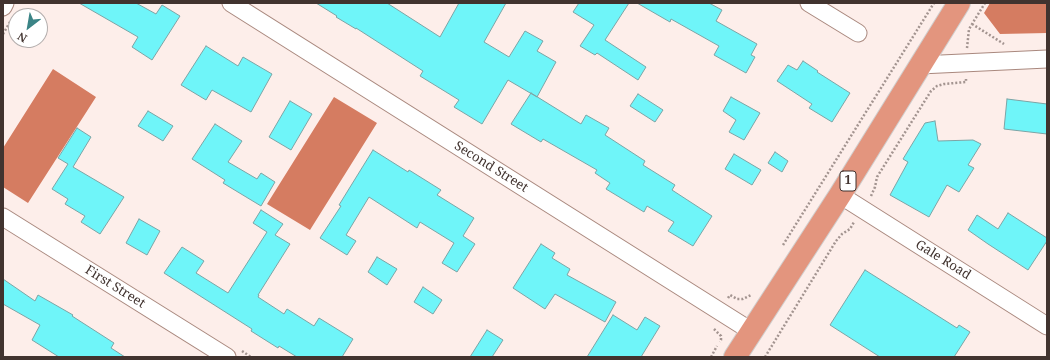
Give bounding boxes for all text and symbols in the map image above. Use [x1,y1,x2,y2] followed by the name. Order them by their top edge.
[8,8,48,48] north arrow
[15,29,30,47] text: N
[451,138,531,196] street label: Second Street
[840,171,856,191] road number: 1
[912,237,974,283] street label: Gale Road
[82,262,148,312] street label: First Street

